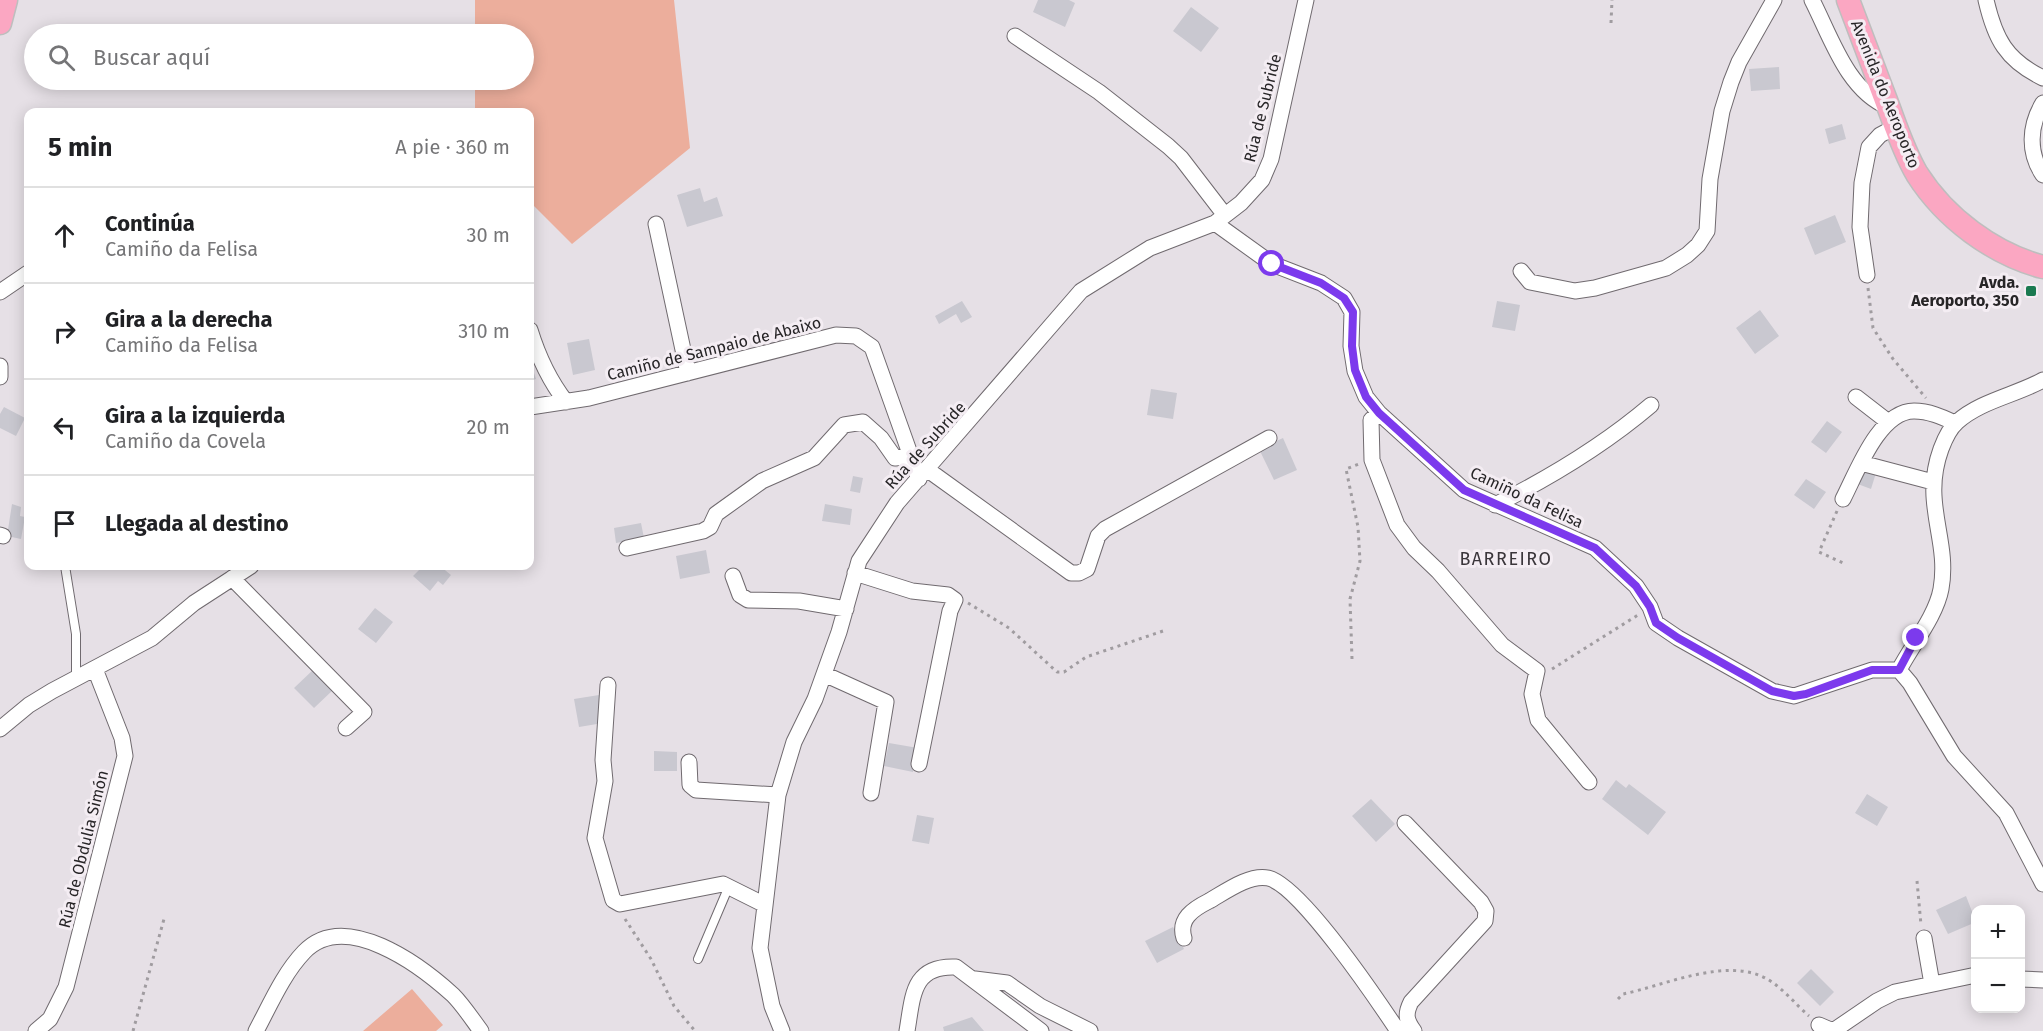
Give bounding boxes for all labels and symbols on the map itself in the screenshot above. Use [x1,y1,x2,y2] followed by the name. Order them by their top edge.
[1847,17,1924,171] street label: Avenida do Aeroporto
[1240,52,1285,164] street label: Rúa de Subride
[1258,250,1284,276] route start
[1910,273,2019,310] place label: Avda. Aeroporto, 350
[2024,284,2038,298] marker: Avda. Aeroporto, 350
[605,313,823,384] street label: Camiño de Sampaio de Abaixo
[881,398,970,493] street label: Rúa de Subride
[1467,463,1586,532] street label: Camiño da Felisa
[1459,548,1553,570] district label: BARREIRO
[1902,624,1928,650] route end
[55,768,112,930] street label: Rúa de Obdulia Simón

